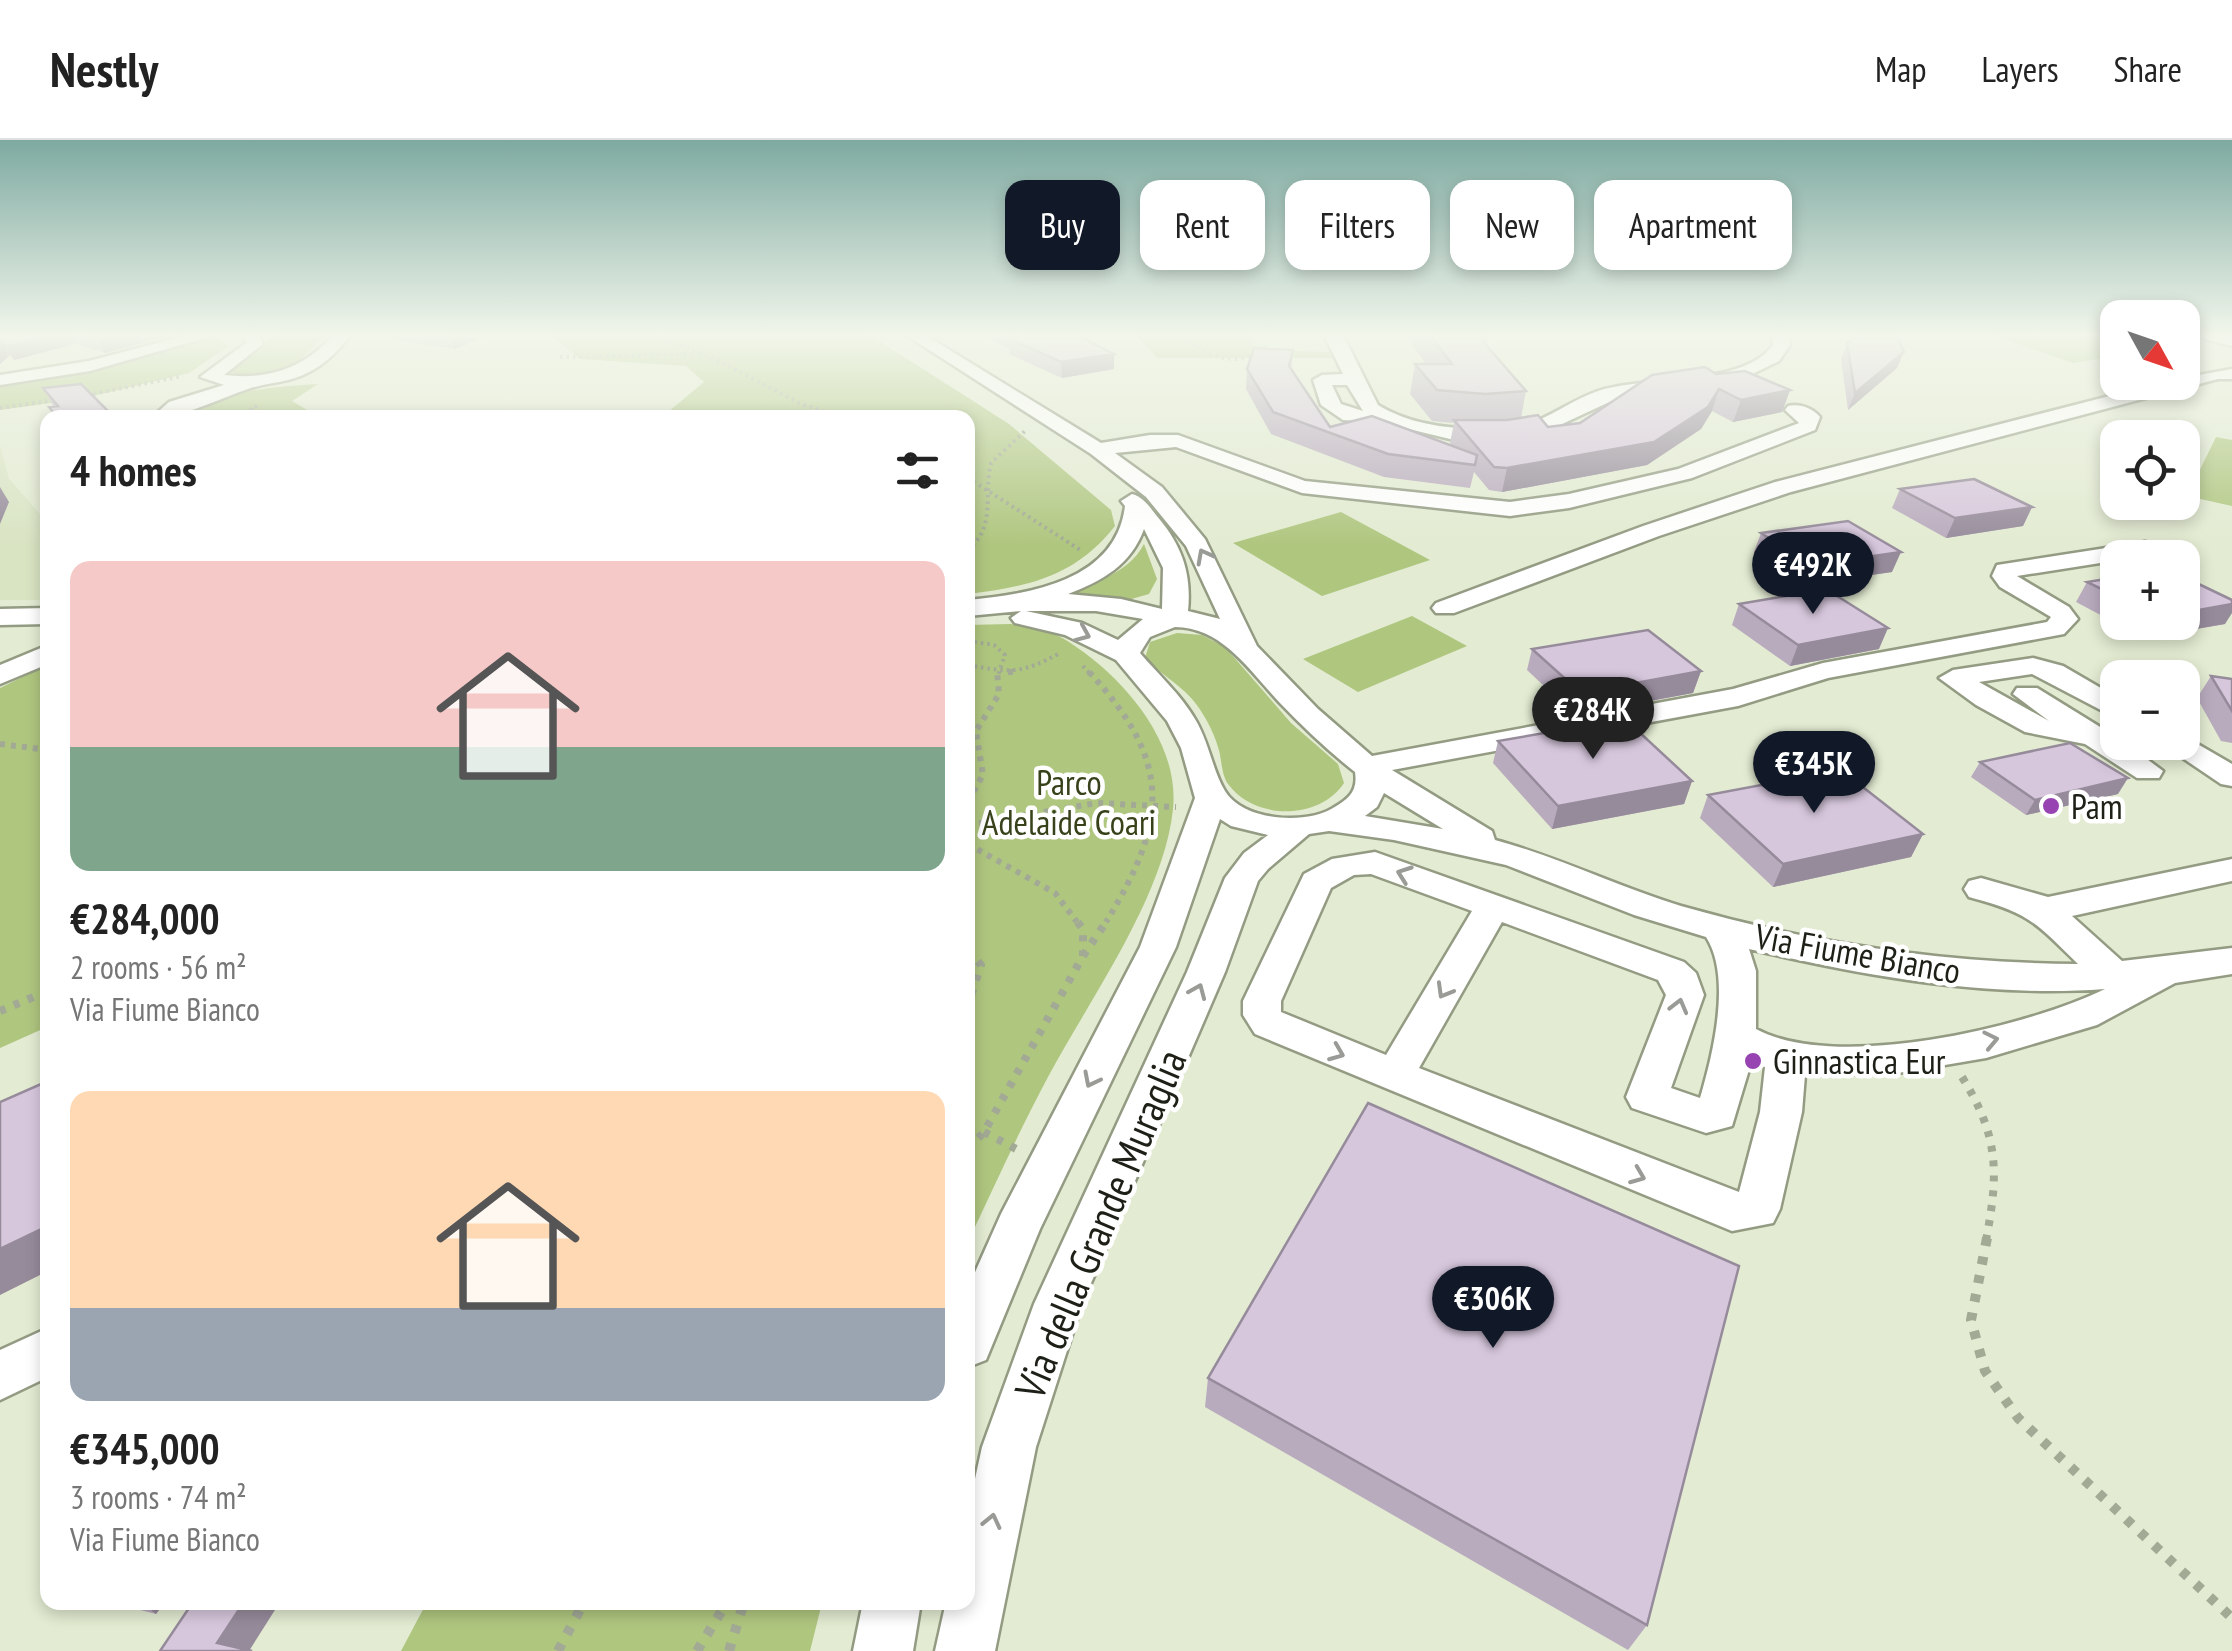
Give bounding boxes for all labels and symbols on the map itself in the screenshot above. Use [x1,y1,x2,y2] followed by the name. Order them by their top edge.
[2100,300,2200,400] north arrow
[1743,532,1883,617] pin: €492K
[1196,549,1216,567] one-way arrow
[1073,622,1091,642] one-way arrow
[1523,677,1663,762] pin: €284K
[1744,731,1884,816] pin: €345K
[982,759,1156,845] park label: Parco Adelaide Coari
[2071,783,2123,829] place label: Pam
[2040,795,2062,817] marker: Pam
[1396,865,1413,886] one-way arrow
[1751,912,1964,994] street label: Via Fiume Bianco
[1437,980,1457,998] one-way arrow
[1186,983,1206,1001] one-way arrow
[1668,997,1689,1015] one-way arrow
[1982,1031,1999,1052] one-way arrow
[1773,1038,1946,1084] place label: Ginnastica Eur
[1001,1041,1198,1408] street label: Via della Grande Muraglia
[1328,1041,1345,1061] one-way arrow
[1742,1050,1764,1072] marker: Ginnastica Eur
[1084,1070,1103,1088] one-way arrow
[1628,1165,1646,1185] one-way arrow
[1423,1266,1563,1351] pin: €306K
[980,1513,1001,1530] one-way arrow

